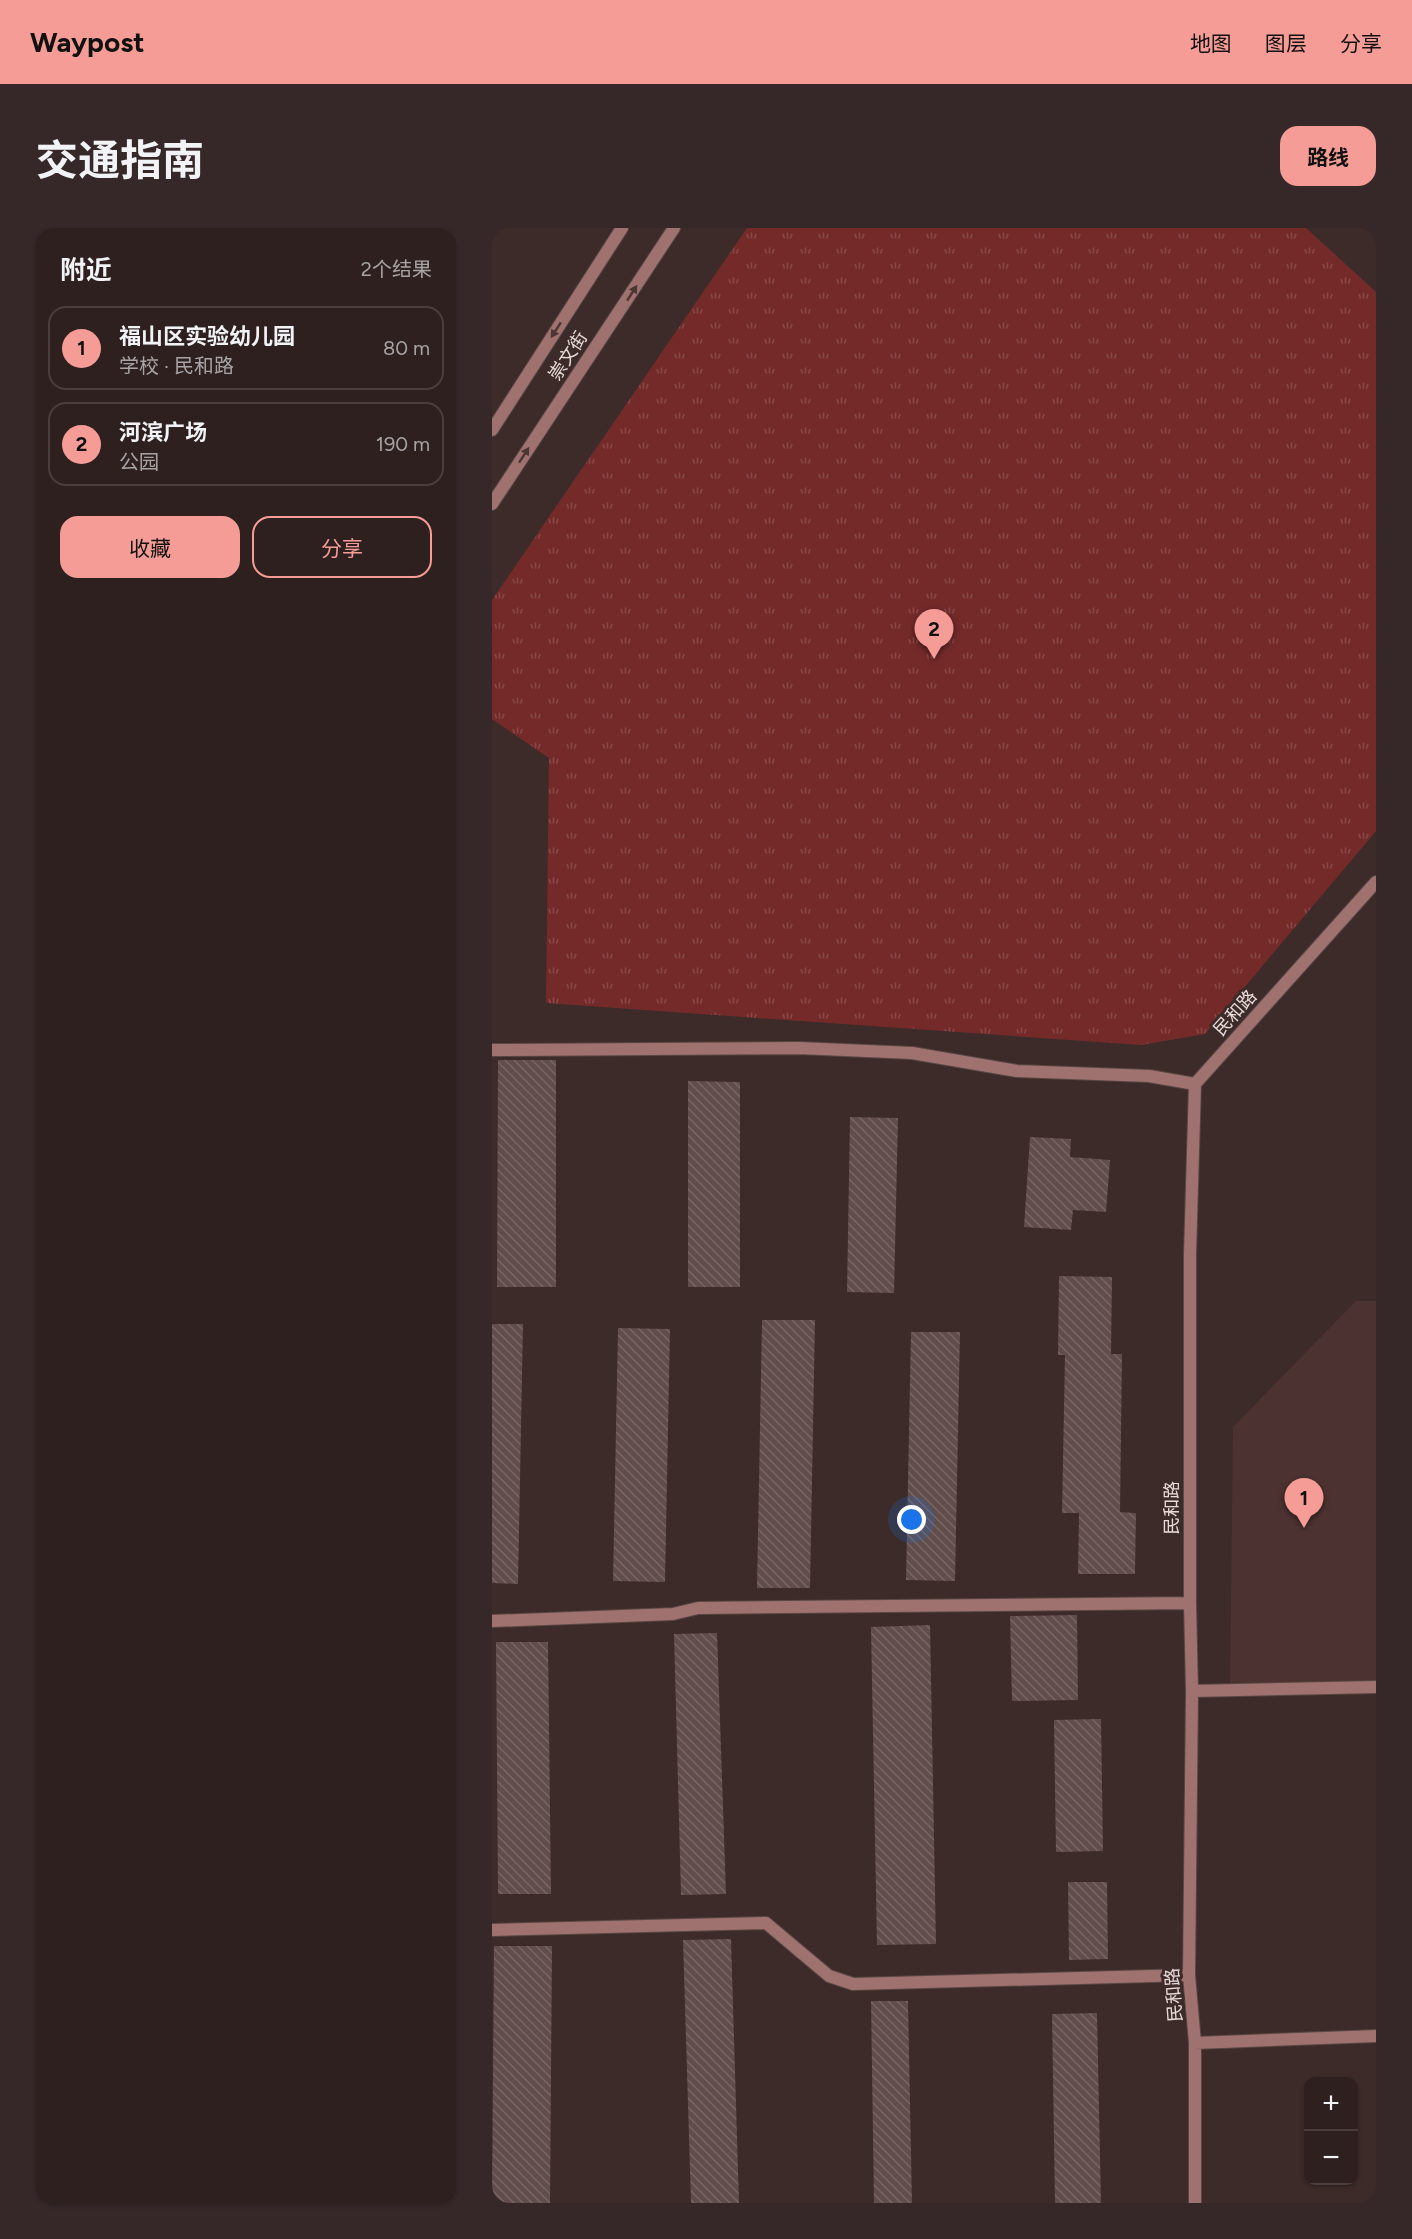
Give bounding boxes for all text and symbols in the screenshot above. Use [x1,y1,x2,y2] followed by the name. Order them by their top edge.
[30,25,144,59] text: Waypost
[1190,31,1232,56] text: 地图
[1265,31,1307,56] text: 图层
[1340,31,1382,56] text: 分享
[1280,126,1376,186] button: 路线
[36,135,204,186] text: 交通指南
[60,254,112,286] text: 附近
[361,257,432,281] text: 2个结果
[626,284,637,301] one-way arrow
[551,322,562,338] one-way arrow
[119,323,295,350] text: 福山区实验幼儿园
[544,327,592,385] street label: 崇文街
[77,336,86,360] text: 1
[383,336,430,360] text: 80 m
[119,354,234,378] text: 学校 · 民和路
[119,419,207,446] text: 河滨广场
[76,432,87,456] text: 2
[376,432,430,456] text: 190 m
[518,448,530,464] one-way arrow
[119,450,159,474] text: 公园
[60,516,240,578] button: 收藏
[252,516,432,578] button: 分享
[914,610,954,659] pin: 2
[1209,986,1261,1040] street label: 民和路
[1284,1478,1324,1528] pin: 1
[1161,1481,1183,1535] street label: 民和路
[897,1505,926,1534] your location
[1161,1967,1187,2023] street label: 民和路
[1304,2077,1358,2185] map controls
[1304,2077,1358,2131] button: +
[1304,2131,1358,2185] button: −

